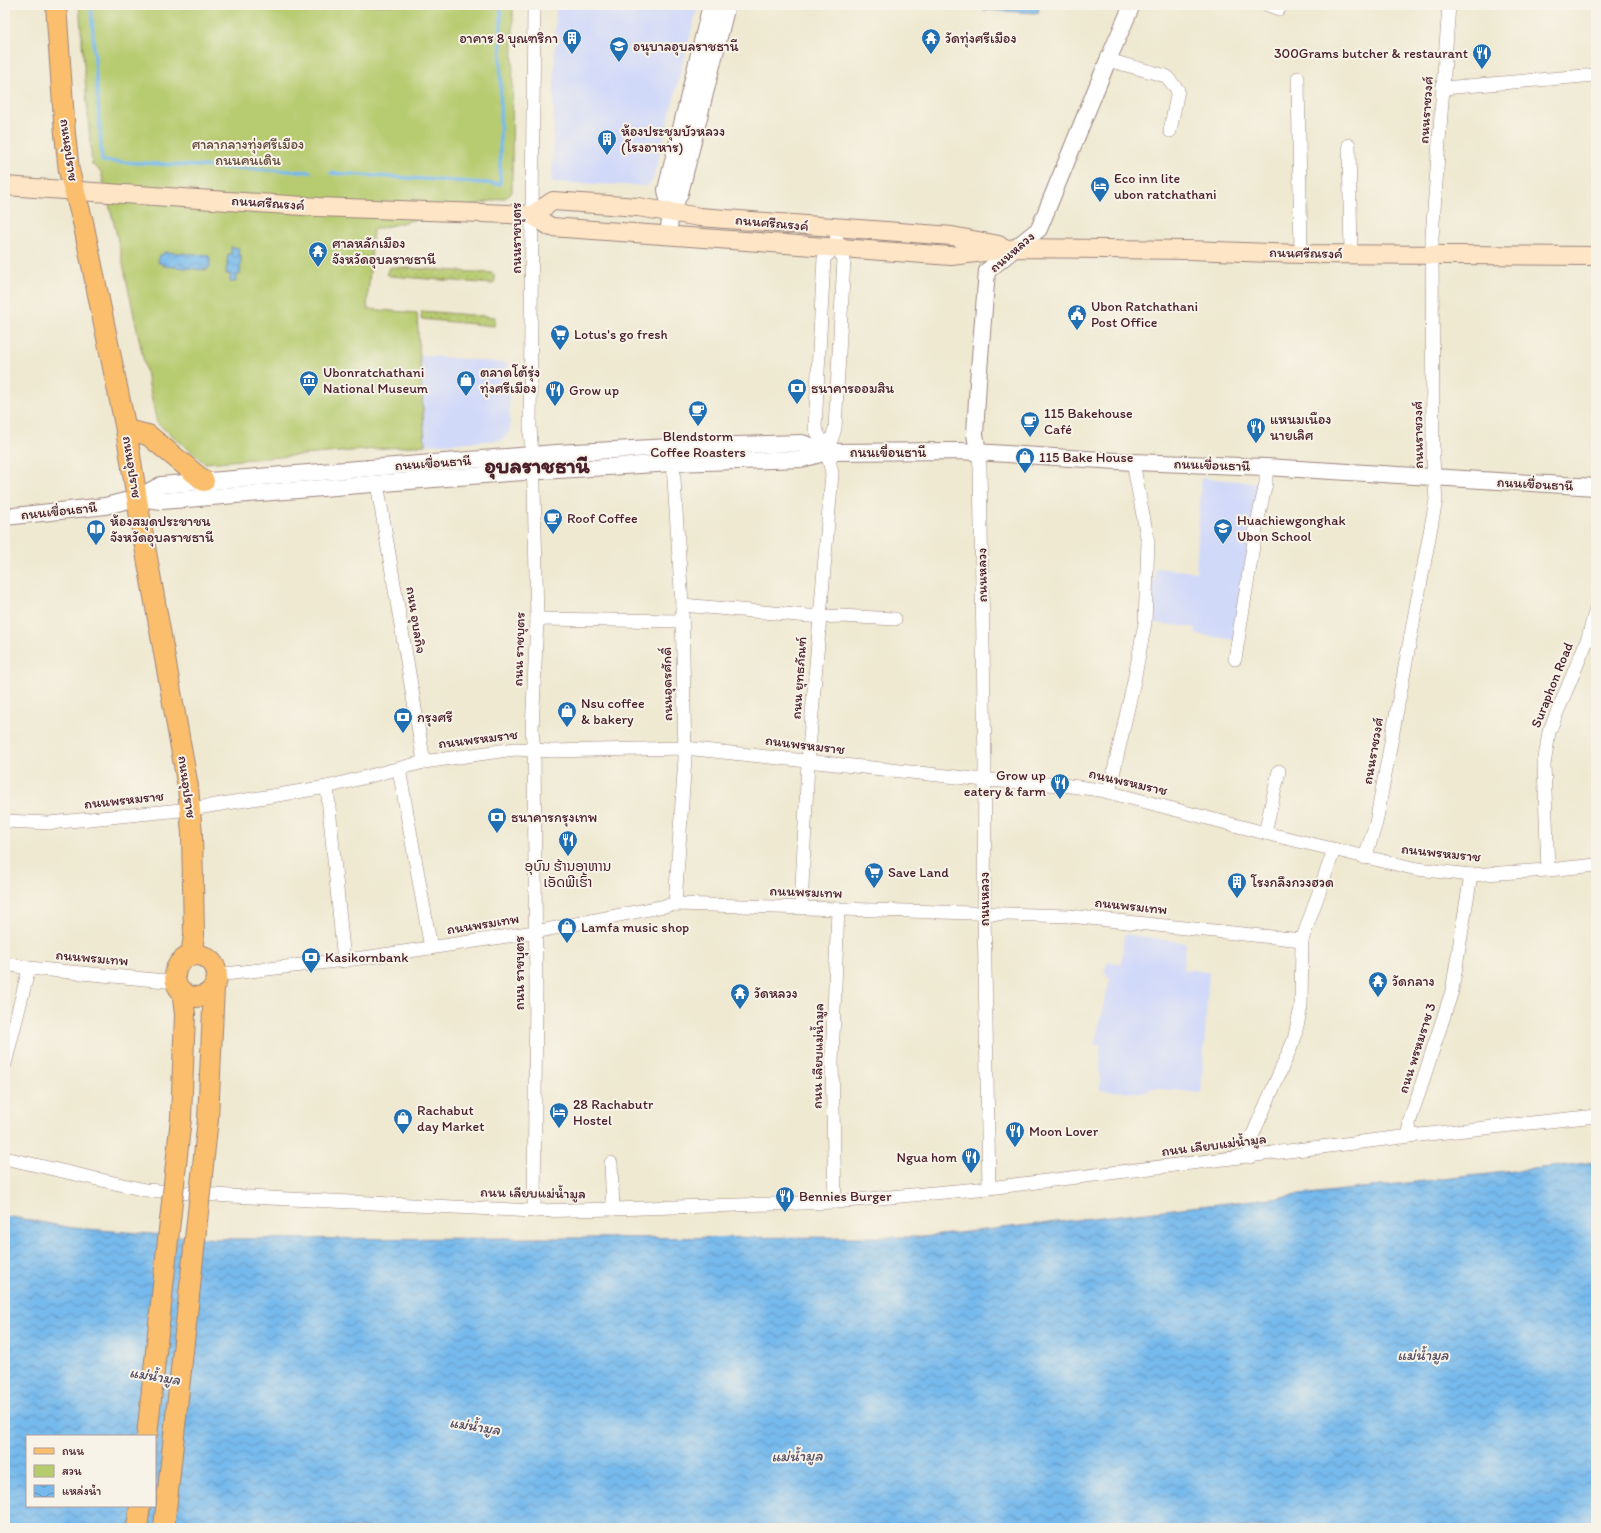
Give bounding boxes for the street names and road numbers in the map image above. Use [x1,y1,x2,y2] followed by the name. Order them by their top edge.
[1415,75,1437,144] street label: ถนนราชวงศ์
[55,118,82,183] street label: ถนนอุปราช
[231,192,305,214] street label: ถนนศรีณรงค์
[508,202,526,274] street label: ถนนราชบุตร
[735,211,809,235] street label: ถนนศรีณรงค์
[986,228,1038,276] street label: ถนนหลวง
[1269,244,1343,262] street label: ถนนศรีณรงค์
[1409,401,1427,469] street label: ถนนราชวงศ์
[118,435,145,500] street label: ถนนอุปราช
[850,443,926,461] street label: ถนนเขื่อนธานี
[394,452,472,474] street label: ถนนเขื่อนธานี
[1173,455,1251,475] street label: ถนนเขื่อนธานี
[1496,473,1574,495] street label: ถนนเขื่อนธานี
[20,498,98,523] street label: ถนนเขื่อนธานี
[973,548,991,602] street label: ถนนหลวง
[401,585,430,655] street label: ถนน อุบลกิจ
[509,611,530,687] street label: ถนน ราชบุตร
[788,636,811,720] street label: ถนน ยุทธภัณฑ์
[1527,639,1577,730] street label: Suraphon Road
[657,647,677,721] street label: ถนนอุดรศักดิ์
[1359,716,1387,786] street label: ถนนราชวงศ์
[437,726,519,752] street label: ถนนพรหมราช
[764,732,846,758] street label: ถนนพรหมราช
[173,755,200,820] street label: ถนนอุปราช
[1087,765,1169,799] street label: ถนนพรหมราช
[83,787,165,813] street label: ถนนพรหมราช
[1400,840,1482,866] street label: ถนนพรหมราช
[976,872,993,926] street label: ถนนหลวง
[769,882,843,902] street label: ถนนพรมเทพ
[1094,894,1168,918] street label: ถนนพรมเทพ
[446,910,520,938] street label: ถนนพรมเทพ
[511,935,529,1010] street label: ถนน ราชบุตร
[55,946,129,970] street label: ถนนพรมเทพ
[1394,1000,1440,1095] street label: ถนน พรหมราช 3
[808,1003,828,1109] street label: ถนน เลียบแม่น้ำมูล
[1160,1129,1268,1161] street label: ถนน เลียบแม่น้ำมูล
[480,1183,586,1203] street label: ถนน เลียบแม่น้ำมูล

